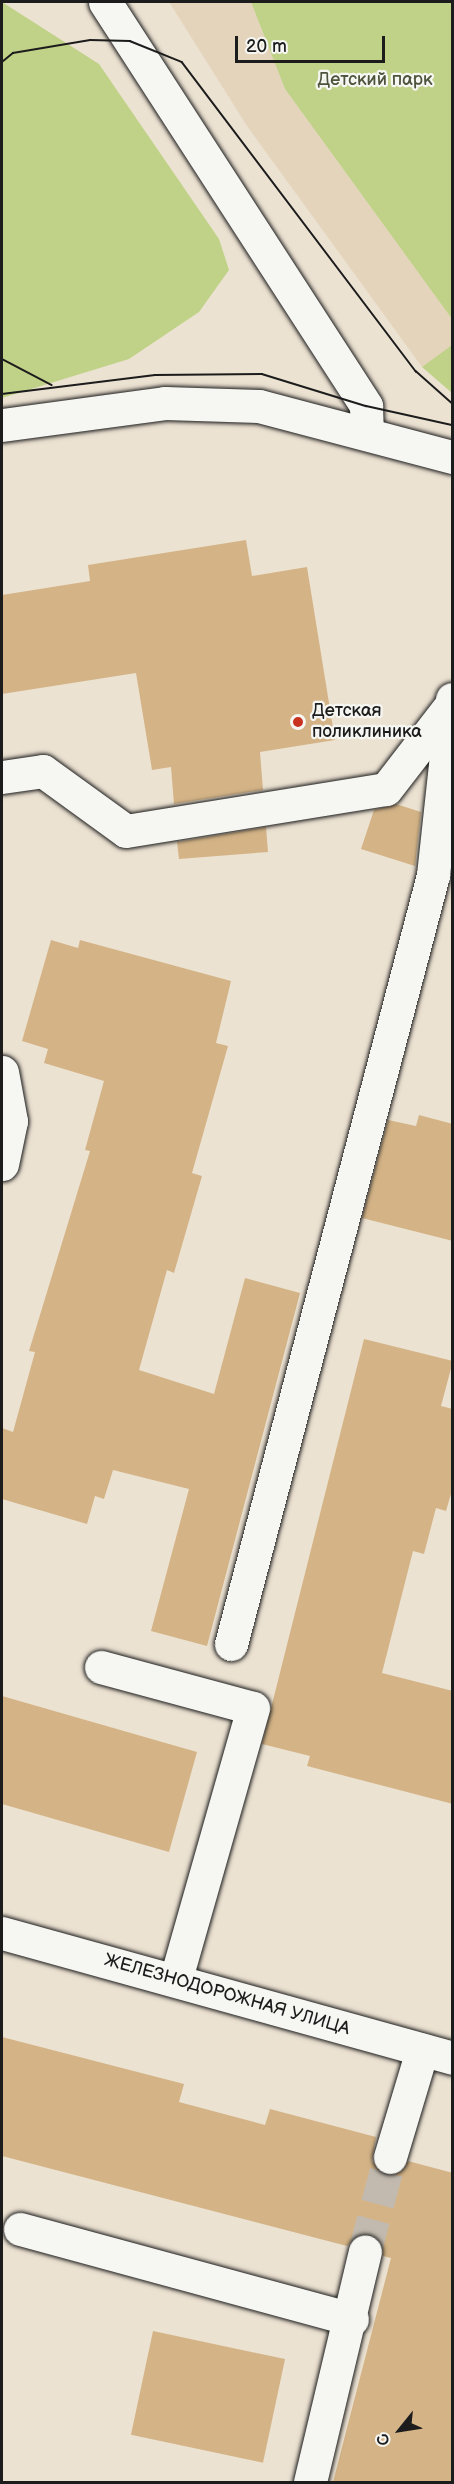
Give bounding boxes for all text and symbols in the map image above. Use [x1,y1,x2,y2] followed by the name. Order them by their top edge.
[238,24,388,62] scale bar
[246,36,287,57] text: 20 m
[317,69,433,91] park label: Детский парк
[312,701,422,744] place label: Детская поликлиника
[289,713,307,731] marker: Детская поликлиника
[102,1950,352,2040] street label: ЖЕЛЕЗНОДОРОЖНАЯ УЛИЦА
[370,2400,430,2460] north arrow
[373,2430,395,2449] text: С

